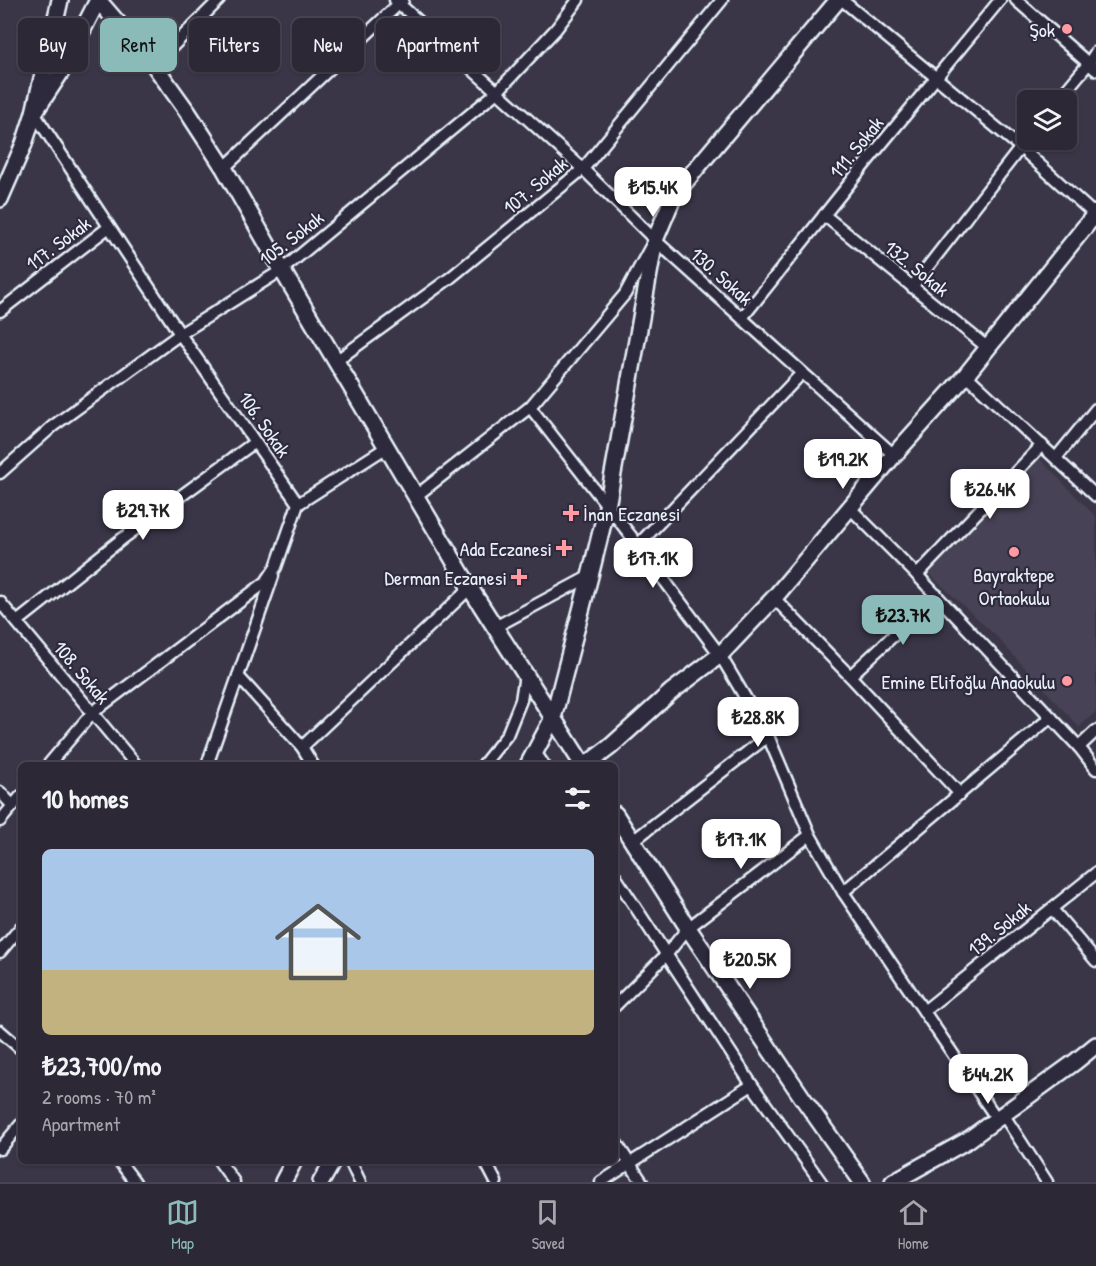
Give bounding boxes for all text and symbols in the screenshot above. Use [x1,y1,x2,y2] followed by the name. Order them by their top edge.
[1029,16,1055,43] place label: Şok
[18,18,88,72] chip: Buy
[100,18,177,72] chip: Rent
[189,18,280,72] chip: Filters
[292,18,364,72] chip: New
[376,18,500,72] chip: Apartment
[1060,22,1074,36] marker: Şok
[1017,90,1077,150] map controls
[1017,90,1077,150] button: layers
[823,110,889,184] street label: 111. Sokak
[497,150,573,220] street label: 107. Sokak
[604,167,702,218] pin: ₺15.4K
[628,173,678,200] text: ₺15.4K
[253,204,329,272] street label: 105. Sokak
[20,210,96,276] street label: 117. Sokak
[879,234,955,302] street label: 132. Sokak
[685,241,759,311] street label: 130. Sokak
[232,386,298,462] street label: 106. Sokak
[794,439,892,490] pin: ₺19.2K
[818,445,868,472] text: ₺19.2K
[941,469,1039,520] pin: ₺26.4K
[964,475,1016,502] text: ₺26.4K
[94,490,192,541] pin: ₺29.7K
[117,496,169,523] text: ₺29.7K
[583,500,680,527] place label: İnan Eczanesi
[564,506,578,520] marker: İnan Eczanesi
[460,535,552,562] place label: Ada Eczanesi
[604,538,702,589] pin: ₺17.1K
[557,541,571,555] marker: Ada Eczanesi
[628,544,678,571] text: ₺17.1K
[1007,545,1021,559] marker: Bayraktepe Ortaokulu
[973,561,1055,611] place label: Bayraktepe Ortaokulu
[385,564,507,591] place label: Derman Eczanesi
[512,570,526,584] marker: Derman Eczanesi
[854,595,952,646] pin: ₺23.7K
[876,601,930,628] text: ₺23.7K
[47,634,117,710] street label: 108. Sokak
[881,668,1055,695] place label: Emine Elifoğlu Anaokulu
[1060,674,1074,688] marker: Emine Elifoğlu Anaokulu
[709,697,807,748] pin: ₺28.8K
[732,703,784,730] text: ₺28.8K
[42,781,129,816] text: 10 homes
[561,782,594,815] icon: filters
[692,819,790,870] pin: ₺17.1K
[716,825,766,852] text: ₺17.1K
[264,888,372,996] icon: home
[962,894,1036,962] street label: 139. Sokak
[701,939,799,990] pin: ₺20.5K
[724,945,776,972] text: ₺20.5K
[42,1048,161,1083] text: ₺23,700/mo
[939,1054,1037,1105] pin: ₺44.2K
[963,1060,1013,1087] text: ₺44.2K
[42,1083,156,1110] text: 2 rooms · 70 m²
[42,1110,120,1137] text: Apartment
[166,1196,199,1254] tab: Map
[531,1196,564,1254] tab: Saved
[897,1196,930,1254] tab: Home

